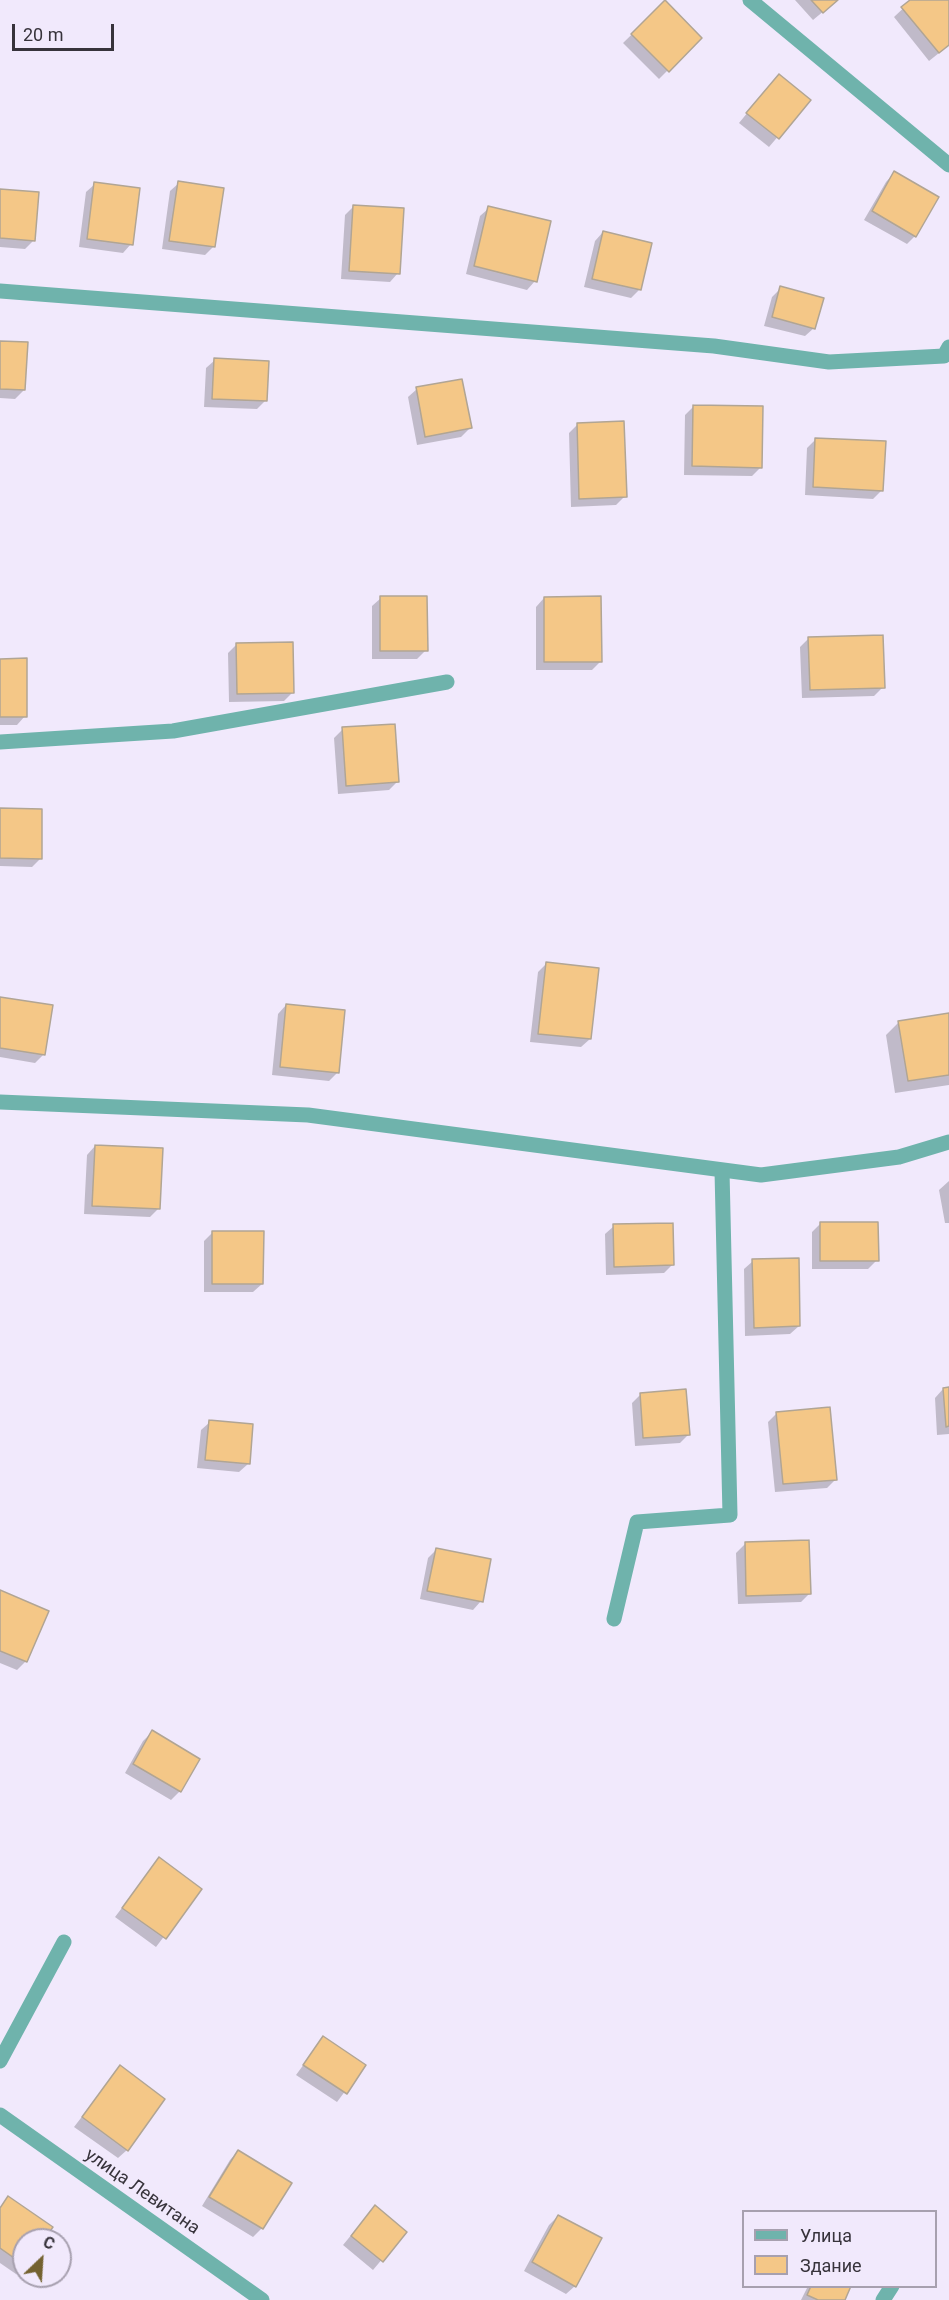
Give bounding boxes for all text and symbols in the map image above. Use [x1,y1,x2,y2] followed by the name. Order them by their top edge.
[15,12,117,50] scale bar
[23,24,63,45] text: 20 m
[80,2144,204,2240] street label: улица Левитана
[742,2210,937,2288] legend
[800,2225,852,2246] text: Улица
[12,2228,72,2288] north arrow
[40,2232,58,2254] text: С
[800,2255,862,2276] text: Здание

